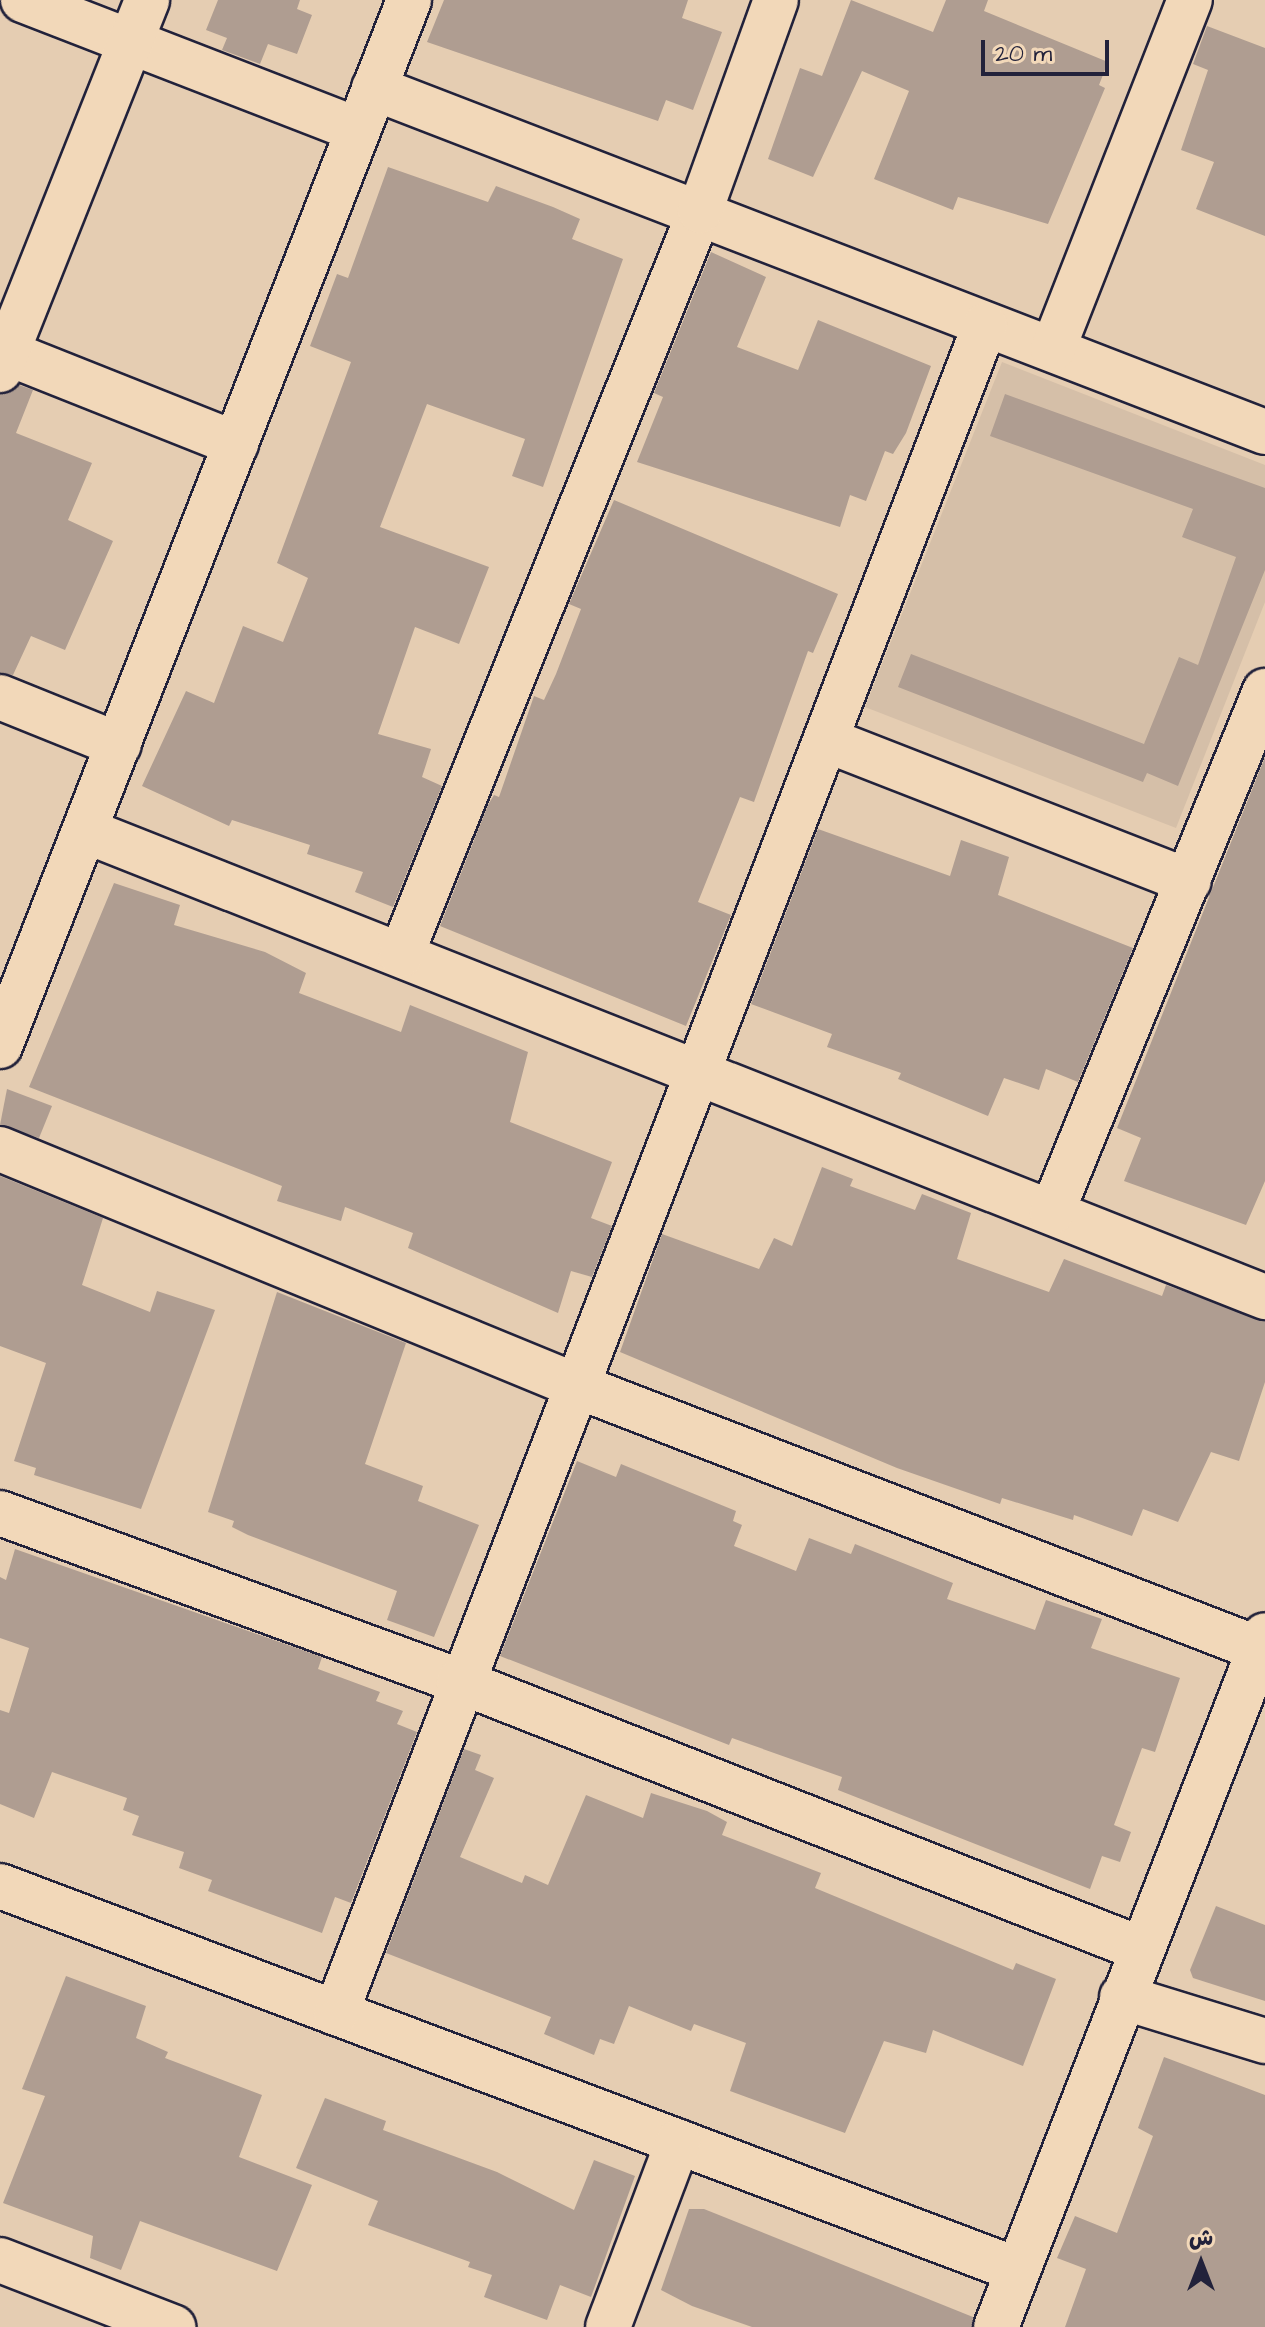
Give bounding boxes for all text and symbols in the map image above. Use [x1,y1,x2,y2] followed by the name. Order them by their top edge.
[985,24,1113,74] scale bar
[995,37,1052,71] text: 20 m
[1161,2223,1241,2303] north arrow
[1189,2223,1213,2254] text: ش

